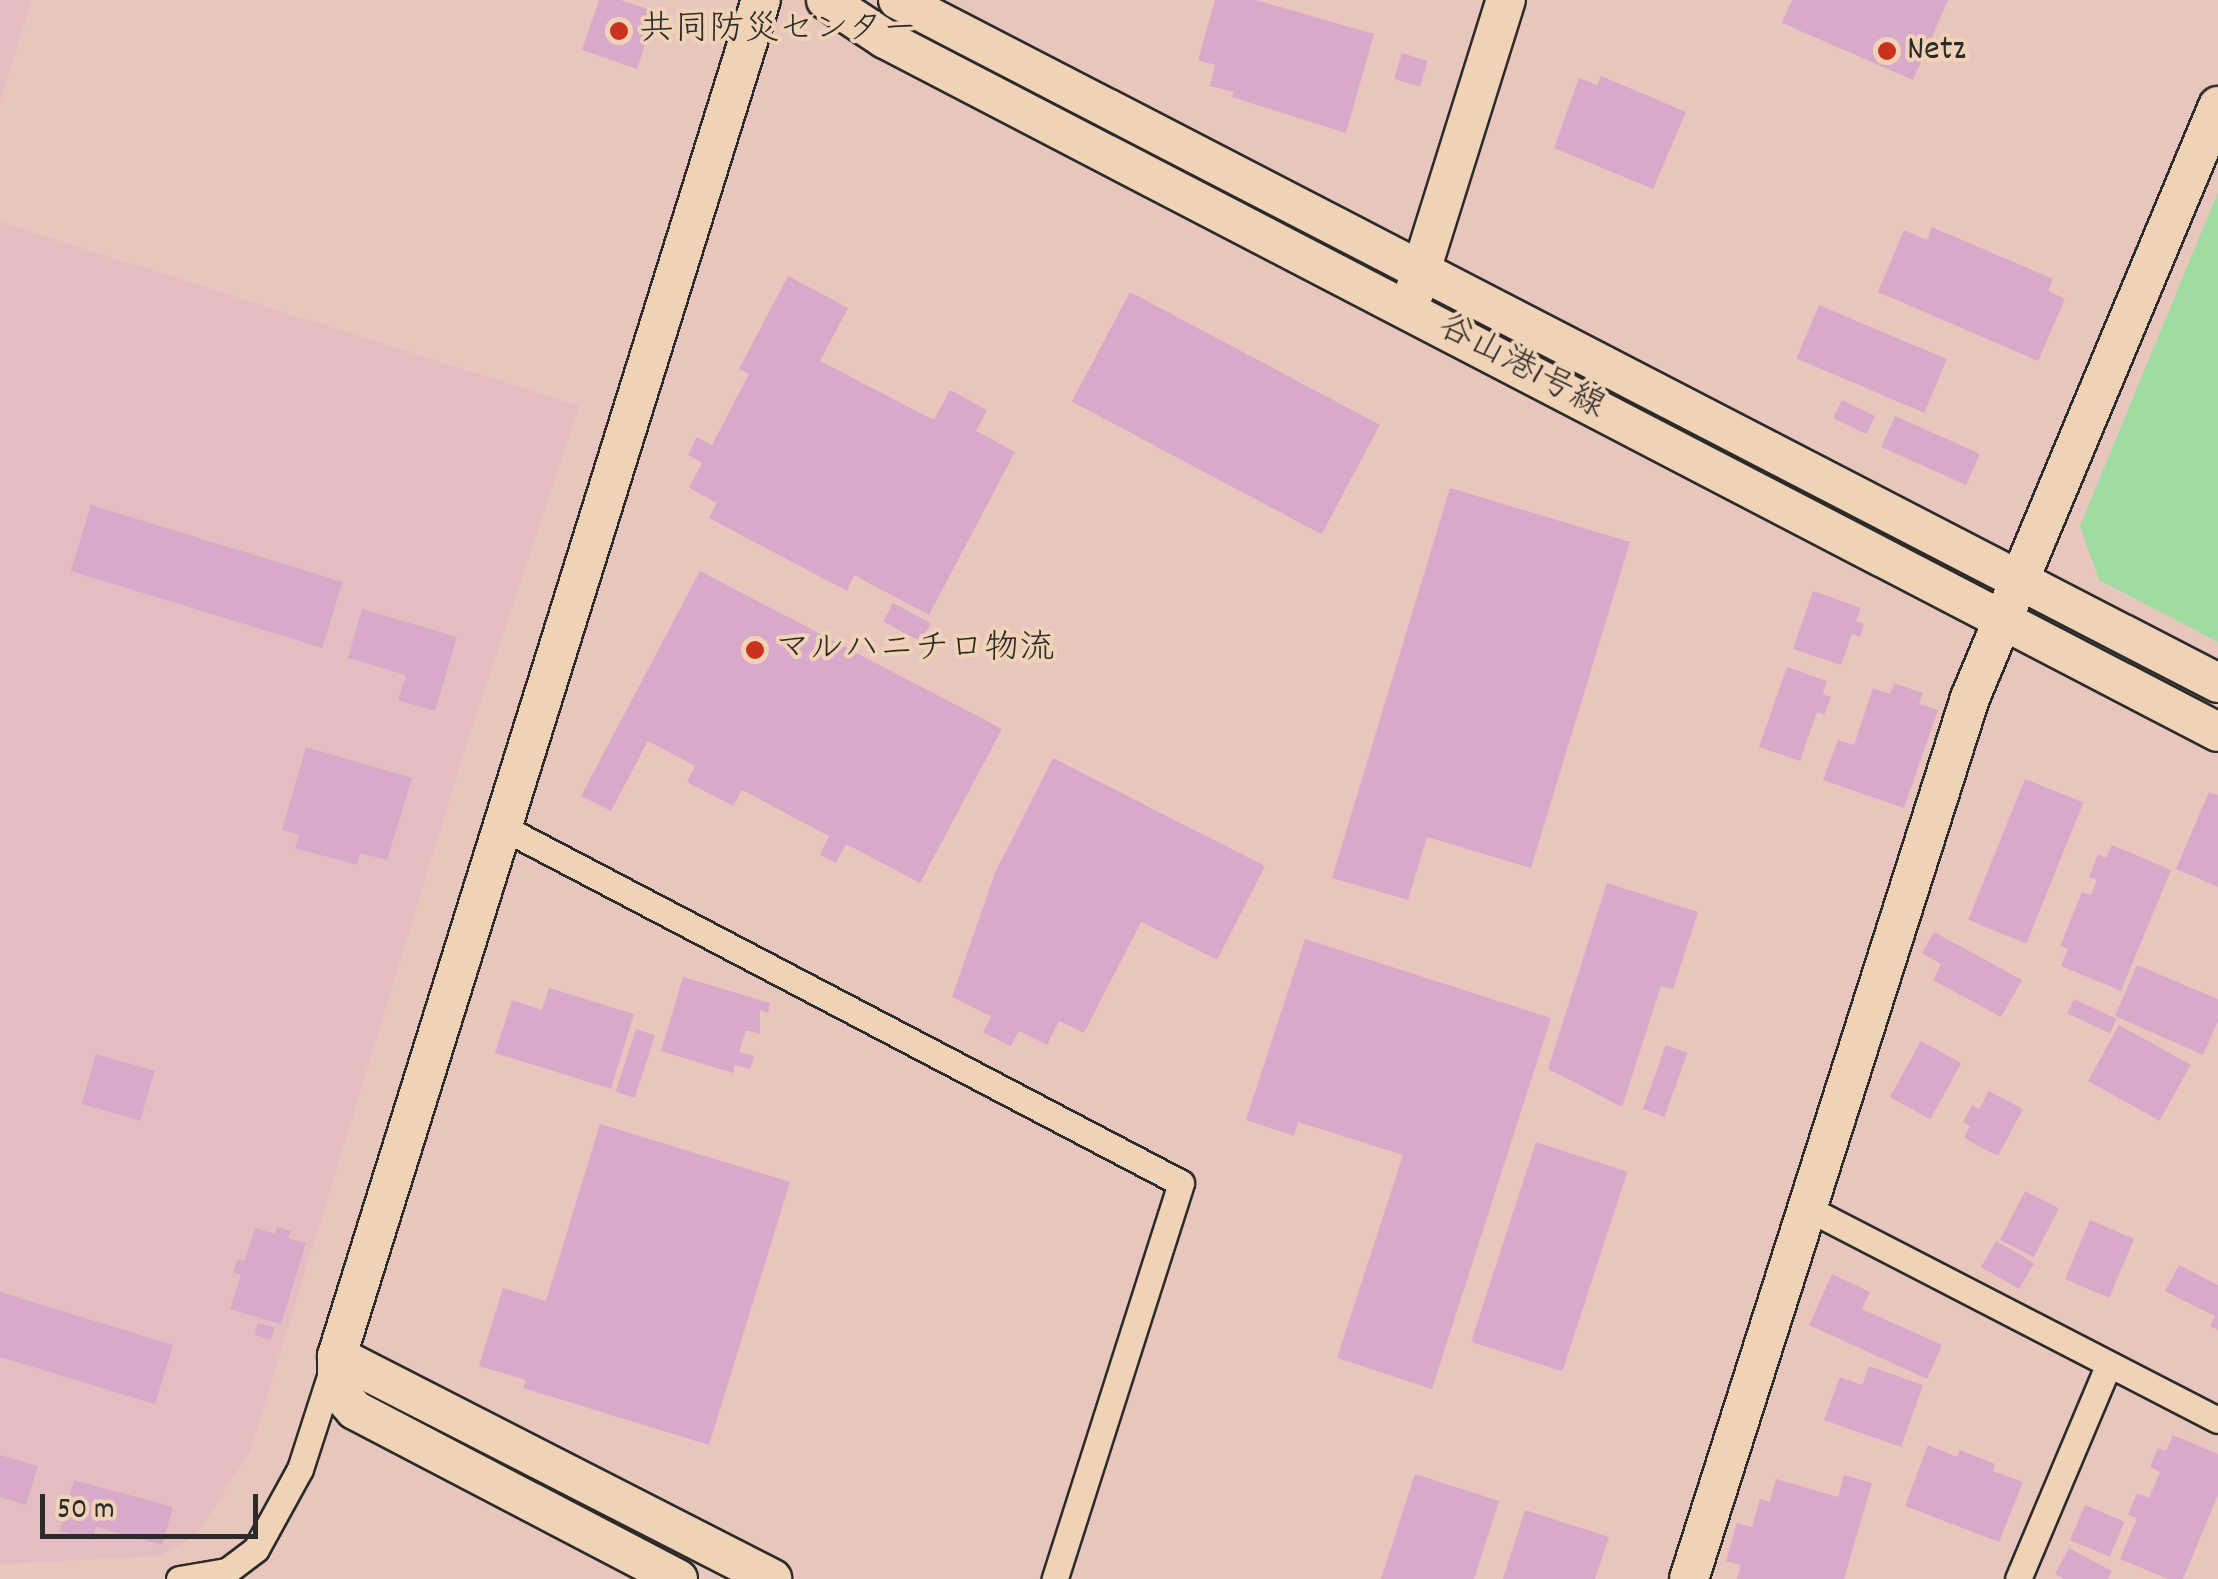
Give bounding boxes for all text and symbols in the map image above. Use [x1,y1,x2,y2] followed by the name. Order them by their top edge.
[639,10,919,52] place label: 共同防災センター
[608,20,630,42] marker: 共同防災センター
[1907,30,1966,72] place label: Netz
[1876,40,1898,62] marker: Netz
[1430,307,1612,429] street label: 谷山港1号線
[775,629,1055,671] place label: マルハニチロ物流
[744,639,766,661] marker: マルハニチロ物流
[45,1474,262,1536] scale bar
[57,1490,115,1533] text: 50 m

